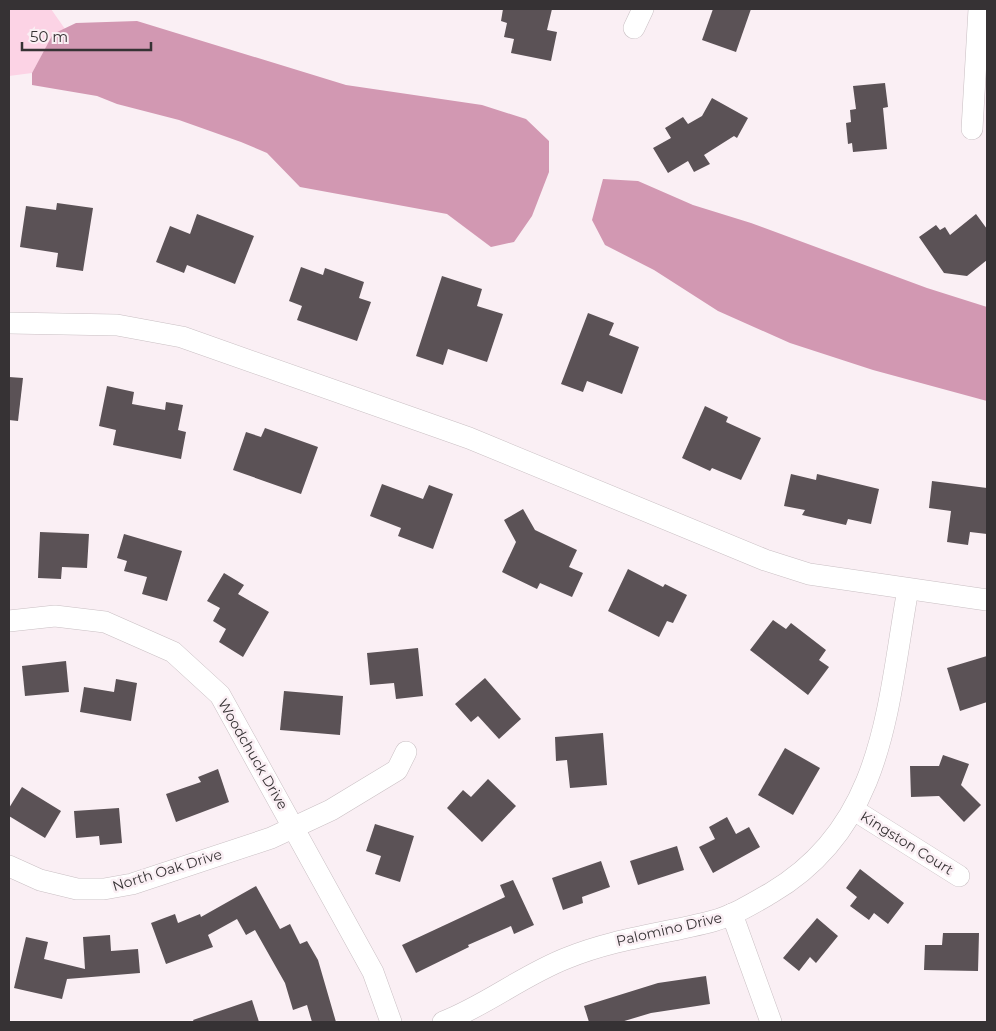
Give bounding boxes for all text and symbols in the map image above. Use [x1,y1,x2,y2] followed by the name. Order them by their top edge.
[22,20,151,52] scale bar
[30,27,68,46] text: 50 m
[214,695,292,813] street label: Woodchuck Drive
[857,807,957,879] street label: Kingston Court
[110,845,224,895] street label: North Oak Drive
[614,908,724,950] street label: Palomino Drive

